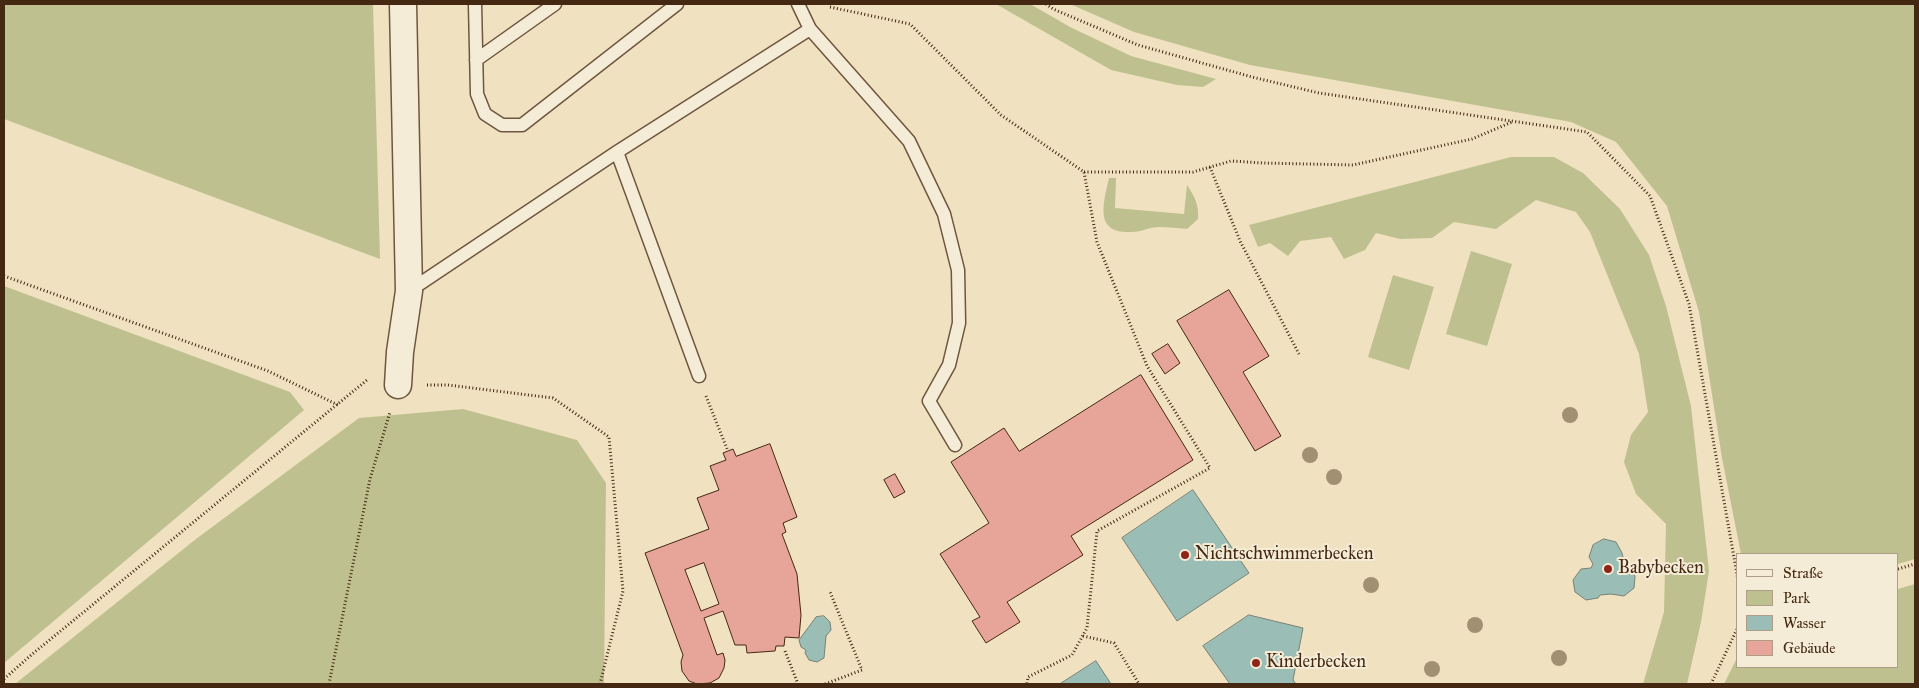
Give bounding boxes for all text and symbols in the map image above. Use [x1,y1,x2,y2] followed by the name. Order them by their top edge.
[1195,544,1373,566] place label: Nichtschwimmerbecken
[1179,549,1191,561] marker: Nichtschwimmerbecken
[1736,553,1899,668] legend
[1618,558,1704,580] place label: Babybecken
[1602,563,1614,575] marker: Babybecken
[1783,564,1823,582] text: Straße
[1783,589,1810,607] text: Park
[1783,614,1826,632] text: Wasser
[1783,639,1836,657] text: Gebäude
[1266,652,1366,674] place label: Kinderbecken
[1250,657,1262,669] marker: Kinderbecken

